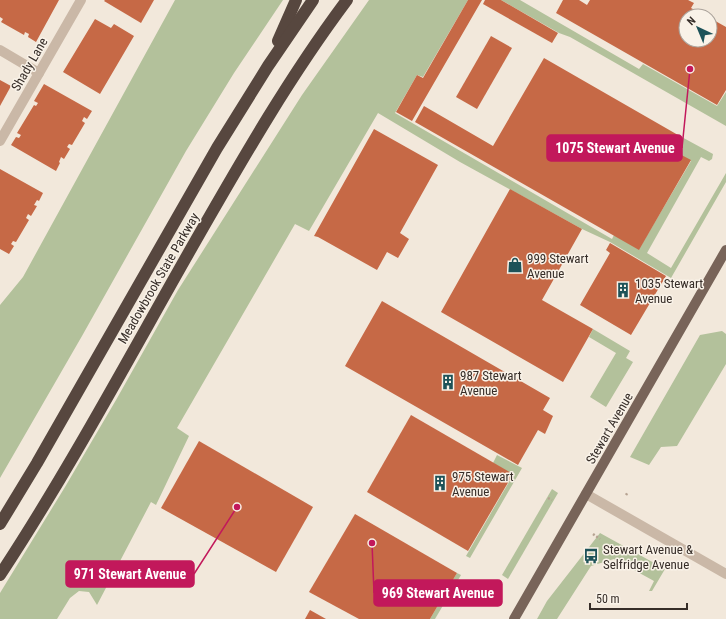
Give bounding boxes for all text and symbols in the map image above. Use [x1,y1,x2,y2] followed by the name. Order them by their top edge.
[678,8,718,48] north arrow
[684,14,699,28] text: N
[8,35,51,94] street label: Shady Lane
[547,135,682,161] callout: 1075 Stewart Avenue
[555,140,675,156] text: 1075 Stewart Avenue
[115,210,202,346] street label: Meadowbrook State Parkway
[527,251,589,281] place label: 999 Stewart Avenue
[506,256,524,274] shop icon: 999 Stewart Avenue
[635,276,703,306] place label: 1035 Stewart Avenue
[614,281,632,299] building icon: 1035 Stewart Avenue
[460,368,522,398] place label: 987 Stewart Avenue
[439,373,457,391] building icon: 987 Stewart Avenue
[583,390,636,467] street label: Stewart Avenue
[452,469,514,499] place label: 975 Stewart Avenue
[431,474,449,492] building icon: 975 Stewart Avenue
[603,542,693,572] place label: Stewart Avenue & Selfridge Avenue
[582,547,600,565] bus stop icon: Stewart Avenue & Selfridge Avenue
[66,561,194,587] callout: 971 Stewart Avenue
[74,566,186,582] text: 971 Stewart Avenue
[374,580,502,606] callout: 969 Stewart Avenue
[382,585,494,601] text: 969 Stewart Avenue
[590,585,687,611] scale bar
[596,592,620,606] text: 50 m

